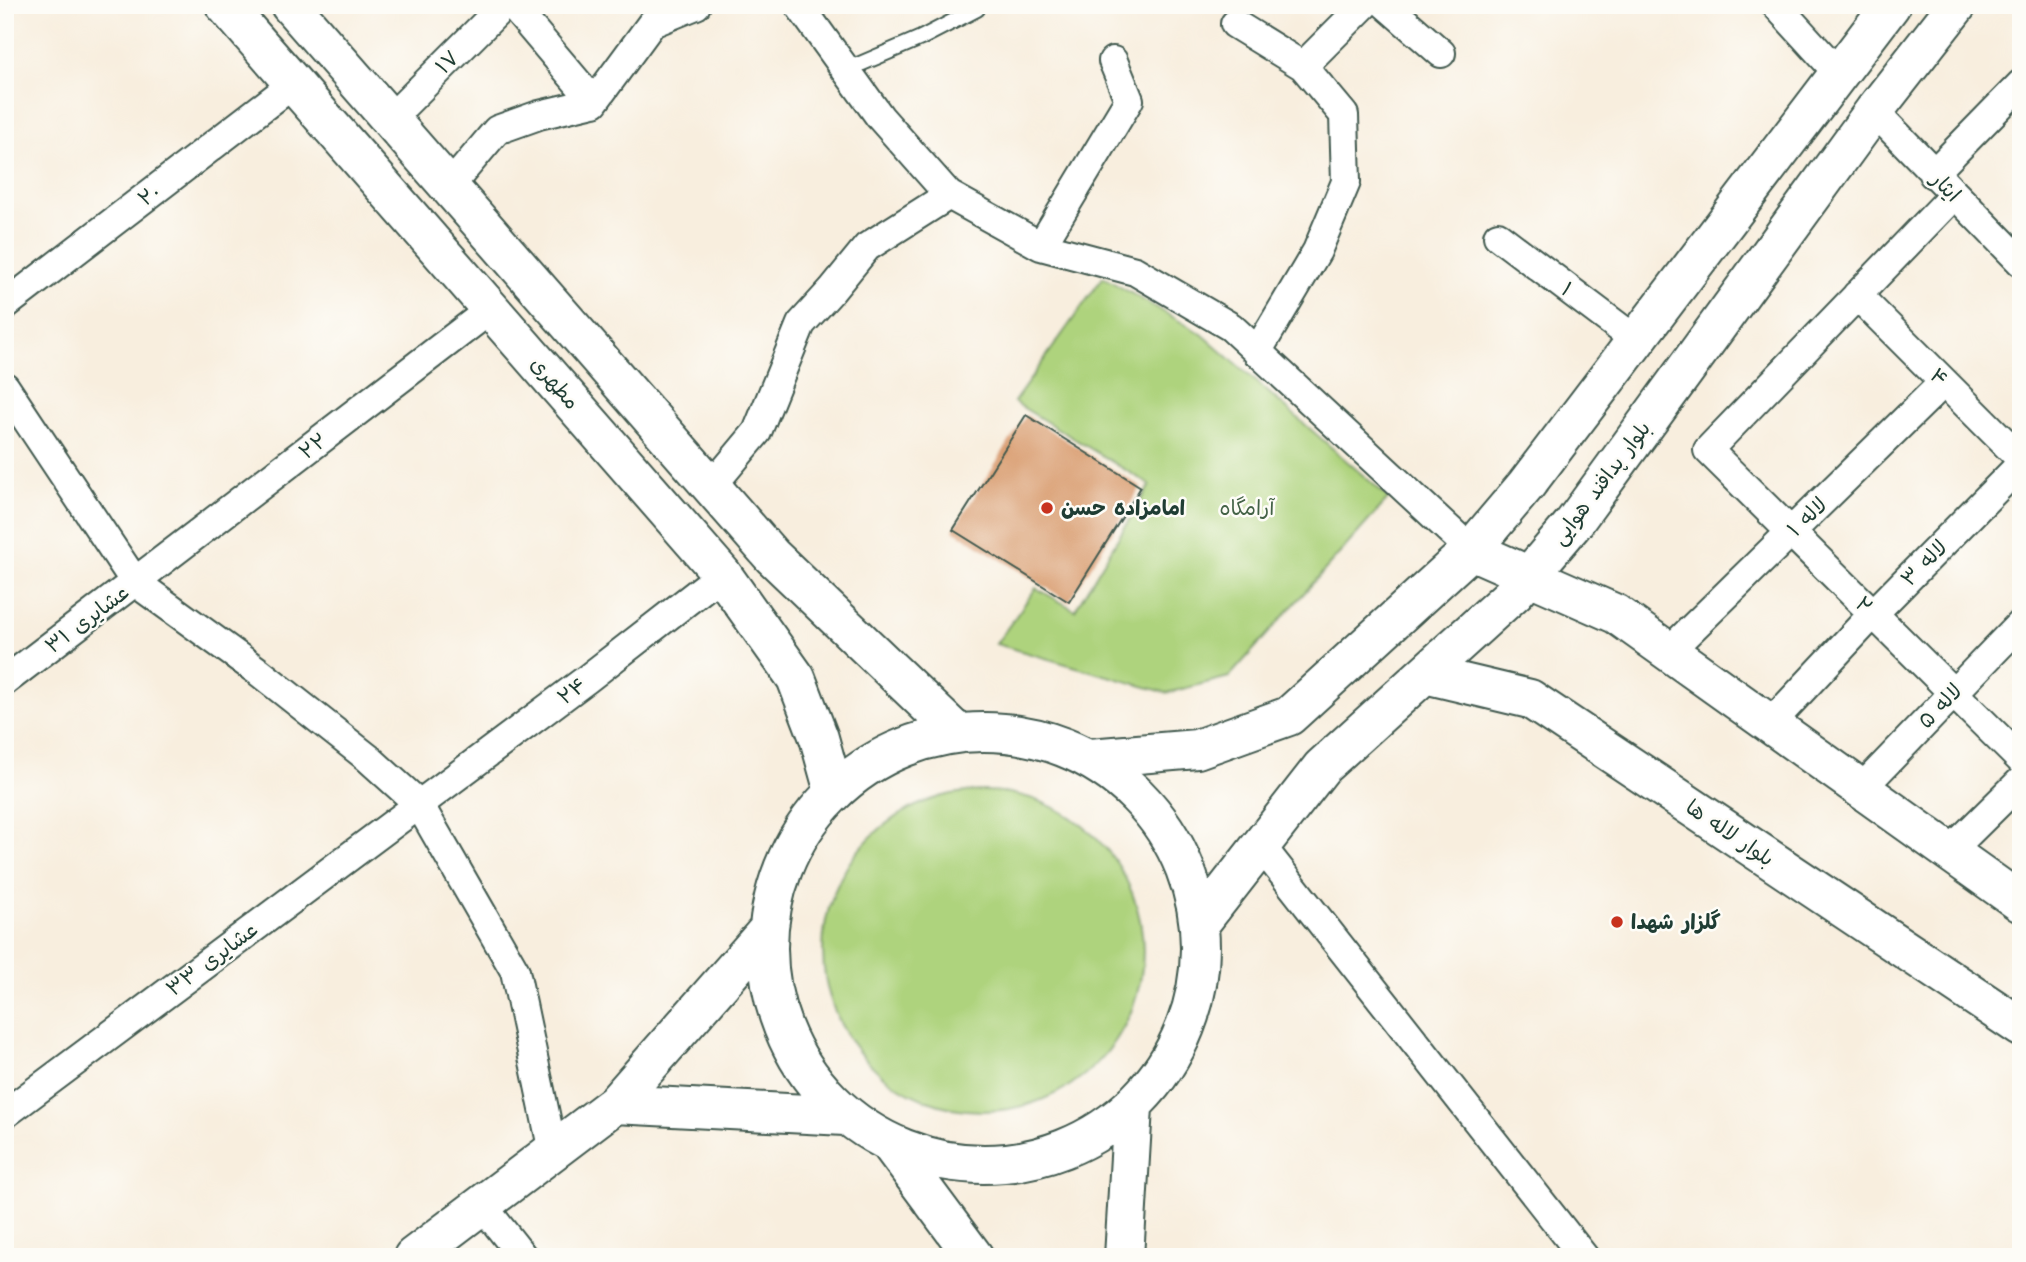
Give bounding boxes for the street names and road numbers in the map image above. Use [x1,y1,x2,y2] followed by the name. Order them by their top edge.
[429,44,466,81] street label: ۱۷
[1923,165,1967,209] street label: ایثار
[132,177,166,213] street label: ۲۰
[1555,276,1578,303] street label: ۱
[523,351,586,416] street label: مطهری
[1923,362,1954,393] street label: ۴
[1545,415,1658,551] street label: بلوار پدافند هوایی
[293,426,333,467] street label: ۲۲
[1781,491,1834,544] street label: لاله ۱
[1895,534,1954,593] street label: لاله ۳
[39,578,135,661] street label: عشایری ۳۱
[1848,590,1879,621] street label: ۲
[552,671,593,712] street label: ۲۴
[1912,677,1969,735] street label: لاله ۵
[1680,793,1780,874] street label: بلوار لاله ها
[160,915,264,1003] street label: عشایری ۳۳

